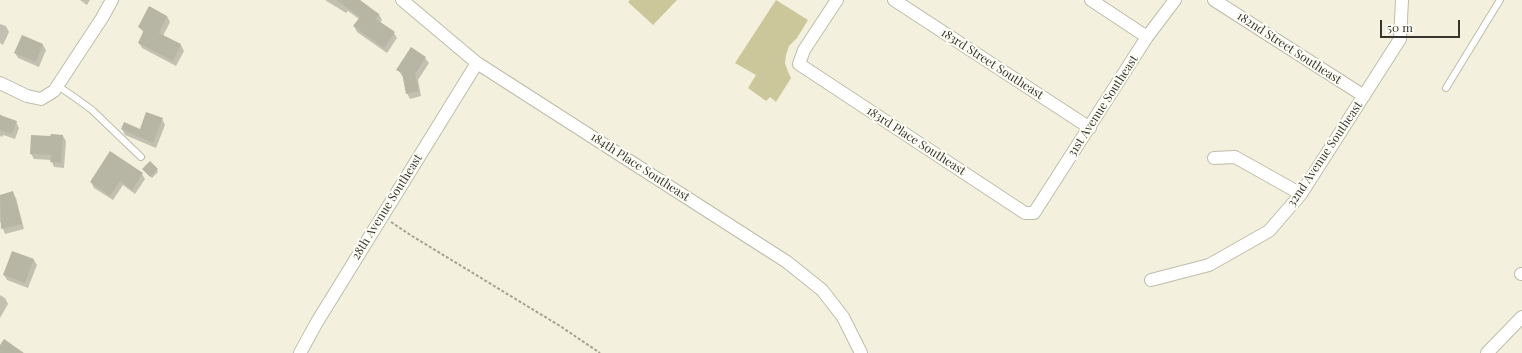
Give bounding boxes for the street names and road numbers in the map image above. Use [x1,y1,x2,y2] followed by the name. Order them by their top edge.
[1234,9,1344,87] street label: 182nd Street Southeast
[938,25,1046,103] street label: 183rd Street Southeast
[1065,53,1141,159] street label: 31st Avenue Southeast
[1284,99,1366,209] street label: 32nd Avenue Southeast
[864,104,968,178] street label: 183rd Place Southeast
[588,130,692,204] street label: 184th Place Southeast
[349,152,425,262] street label: 28th Avenue Southeast

